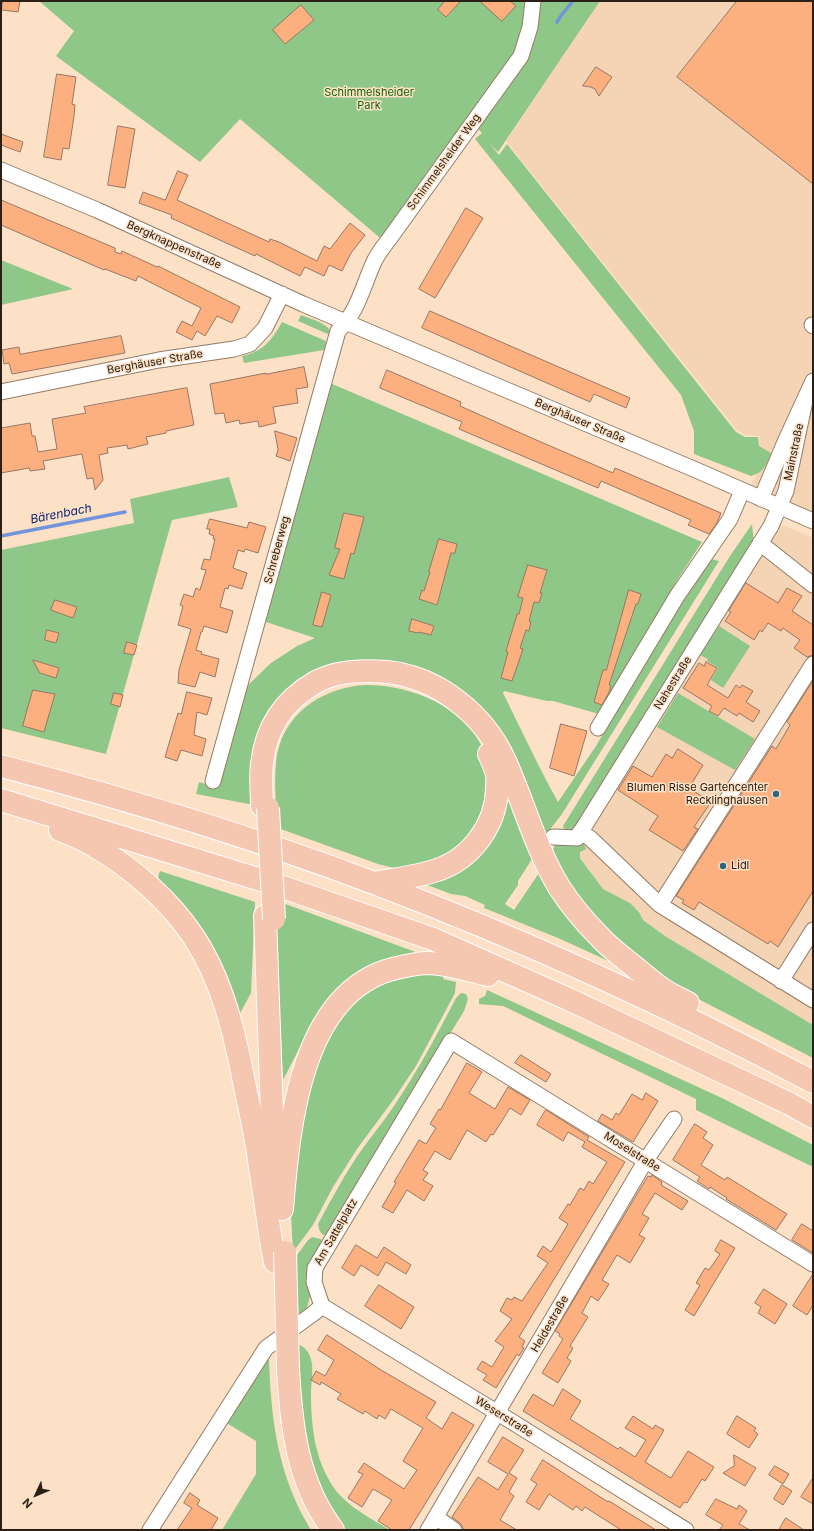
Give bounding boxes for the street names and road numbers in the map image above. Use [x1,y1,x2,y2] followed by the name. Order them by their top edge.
[405,111,483,213] street label: Schimmelsheider Weg
[125,218,223,272] street label: Bergknappenstraße
[106,347,204,377] street label: Berghäuser Straße
[533,396,627,446] street label: Berghäuser Straße
[781,422,807,482] street label: Mainstraße
[262,515,292,585] street label: Schreberweg
[651,654,695,712] street label: Nahestraße
[601,1129,663,1175] street label: Moselstraße
[312,1196,360,1268] street label: Am Sattelplatz
[528,1293,572,1355] street label: Heidestraße
[473,1394,535,1440] street label: Weserstraße

